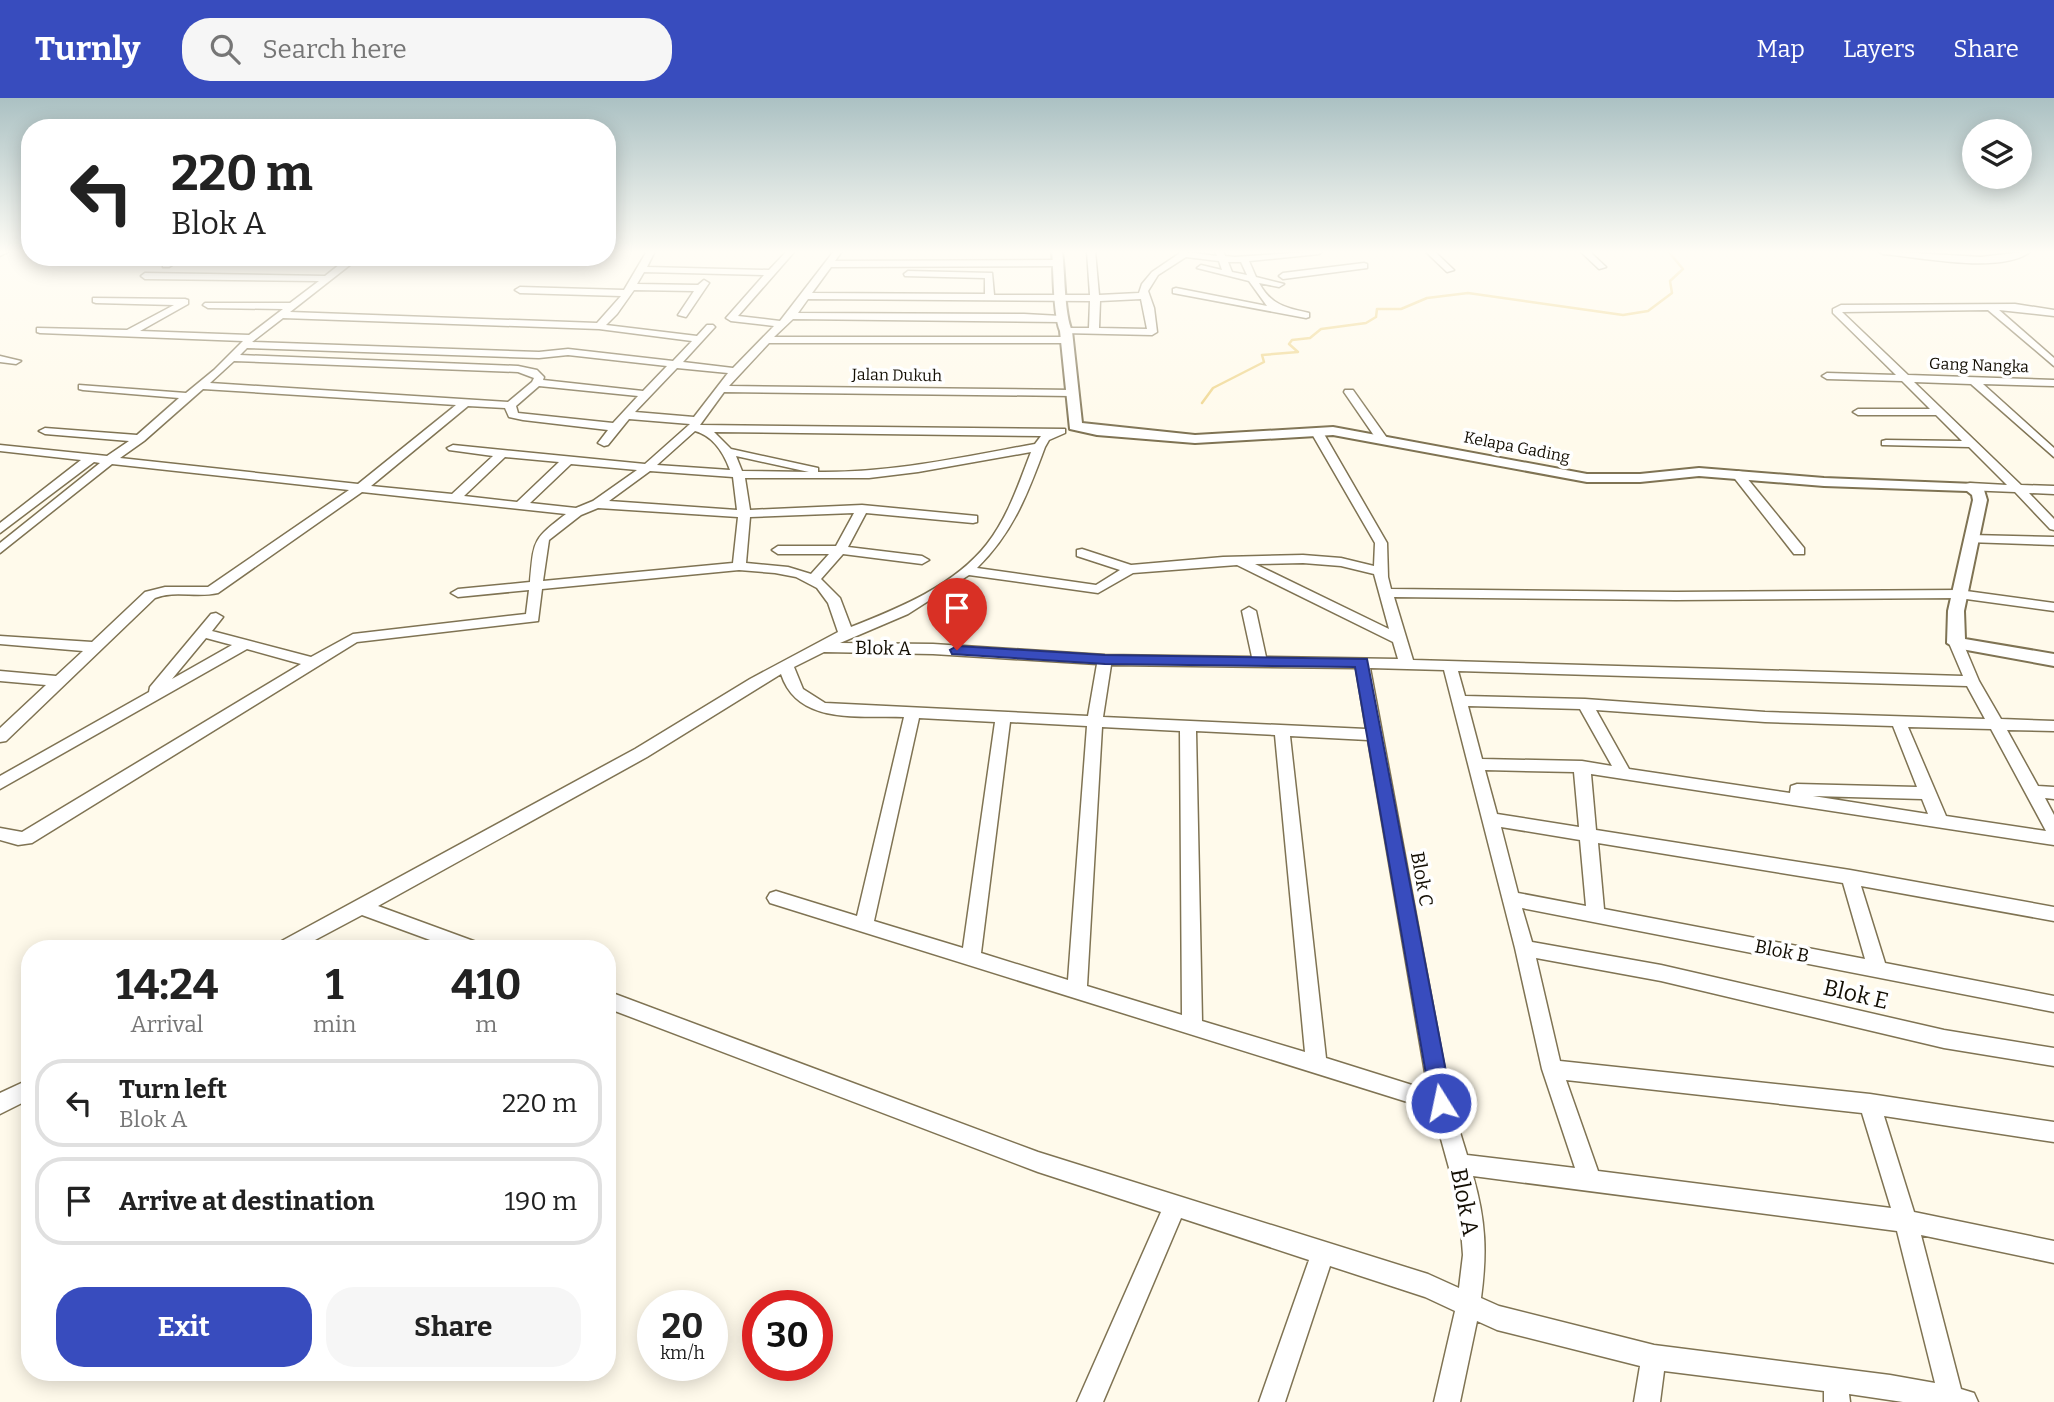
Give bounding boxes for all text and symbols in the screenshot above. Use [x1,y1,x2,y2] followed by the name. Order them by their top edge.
[182,18,672,81] search box
[35,29,140,69] text: Turnly
[206,30,244,68] icon: search
[262,34,407,65] text: Search here
[1757,35,1805,63] text: Map
[1843,35,1915,63] text: Layers
[1953,35,2019,63] text: Share
[1962,119,2032,189] map controls
[1962,119,2032,189] button: layers
[171,144,313,203] text: 220 m
[56,147,147,238] icon: left
[171,204,266,242] text: Blok A
[1929,354,2030,376] street label: Gang Nangka
[851,365,942,385] street label: Jalan Dukuh
[1462,427,1572,467] street label: Kelapa Gading
[927,578,987,650] pin
[938,589,976,627] icon: arrive
[855,636,912,660] street label: Blok A
[1406,850,1438,908] street label: Blok C
[1753,934,1811,968] street label: Blok B
[116,960,218,1010] text: 14:24
[326,960,344,1010] text: 1
[451,960,521,1010] text: 410
[1821,973,1891,1015] street label: Blok E
[131,1010,203,1038] text: Arrival
[313,1010,356,1038] text: min
[475,1010,497,1038] text: m
[1404,1066,1478,1140] position arrow
[119,1074,227,1105] text: Turn left
[60,1084,98,1122] icon: left
[502,1088,577,1119] text: 220 m
[119,1105,187,1133] text: Blok A
[1445,1166,1485,1239] street label: Blok A
[60,1182,98,1220] icon: arrive
[119,1186,374,1217] text: Arrive at destination
[505,1186,577,1217] text: 190 m
[56,1287,312,1367] button: Exit
[326,1287,581,1367] button: Share
[742,1290,833,1381] speed limit sign: 30
[662,1305,703,1347] text: 20
[660,1342,705,1364] text: km/h

